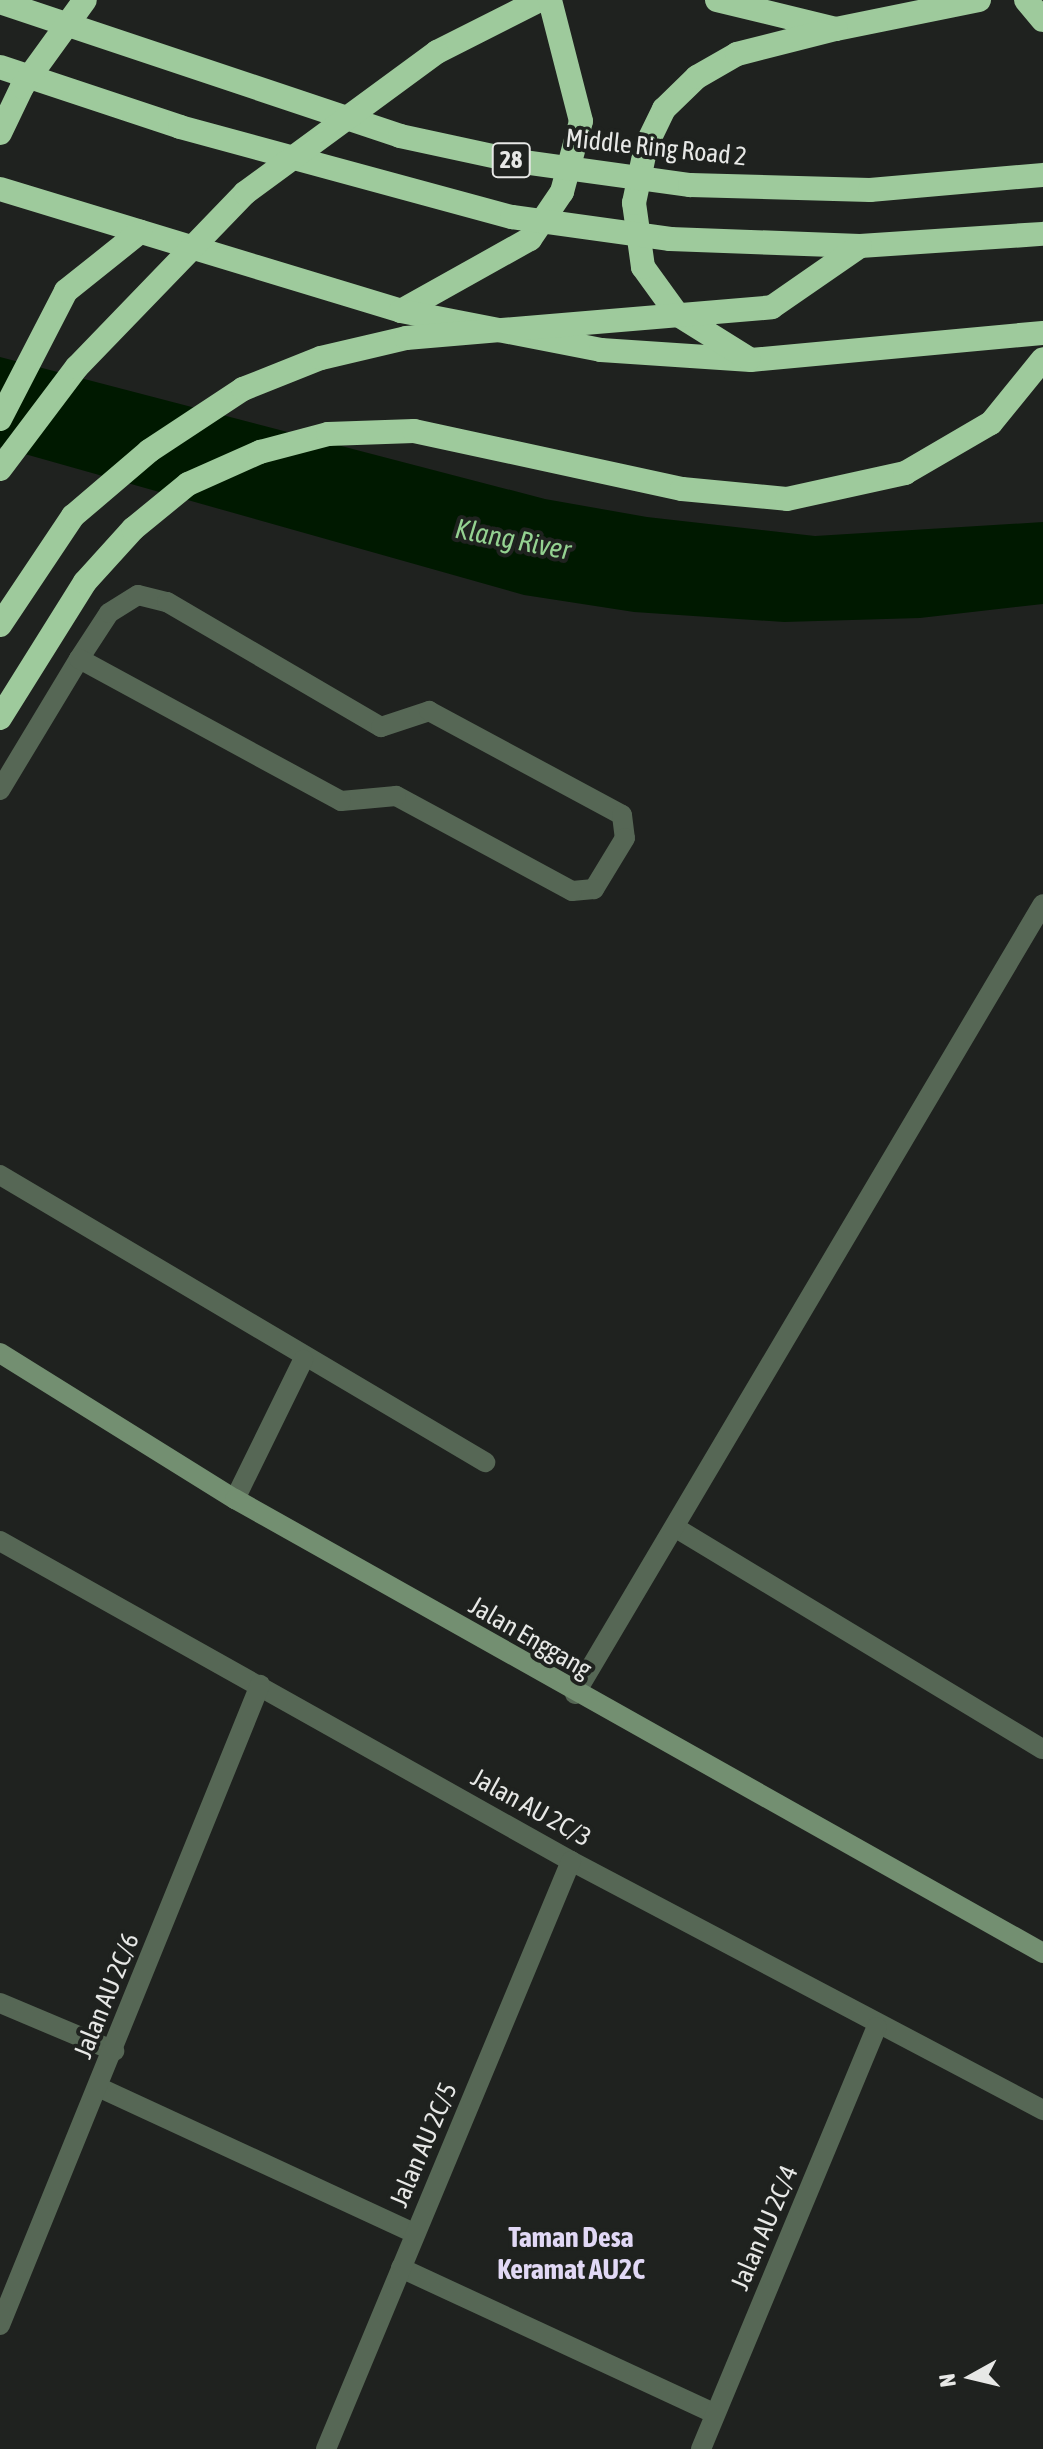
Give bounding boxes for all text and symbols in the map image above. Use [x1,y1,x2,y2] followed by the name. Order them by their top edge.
[564,123,748,173] street label: Middle Ring Road 2
[491,140,531,180] road number: 28
[452,511,574,567] water label: Klang River
[463,1590,597,1686] street label: Jalan Enggang
[466,1762,596,1854] street label: Jalan AU 2C/3
[68,1929,146,2063] street label: Jalan AU 2C/6
[384,2078,464,2212] street label: Jalan AU 2C/5
[725,2161,805,2295] street label: Jalan AU 2C/4
[497,2220,645,2286] district label: Taman Desa Keramat AU2C
[931,2337,1011,2417] north arrow
[933,2372,961,2389] text: N

